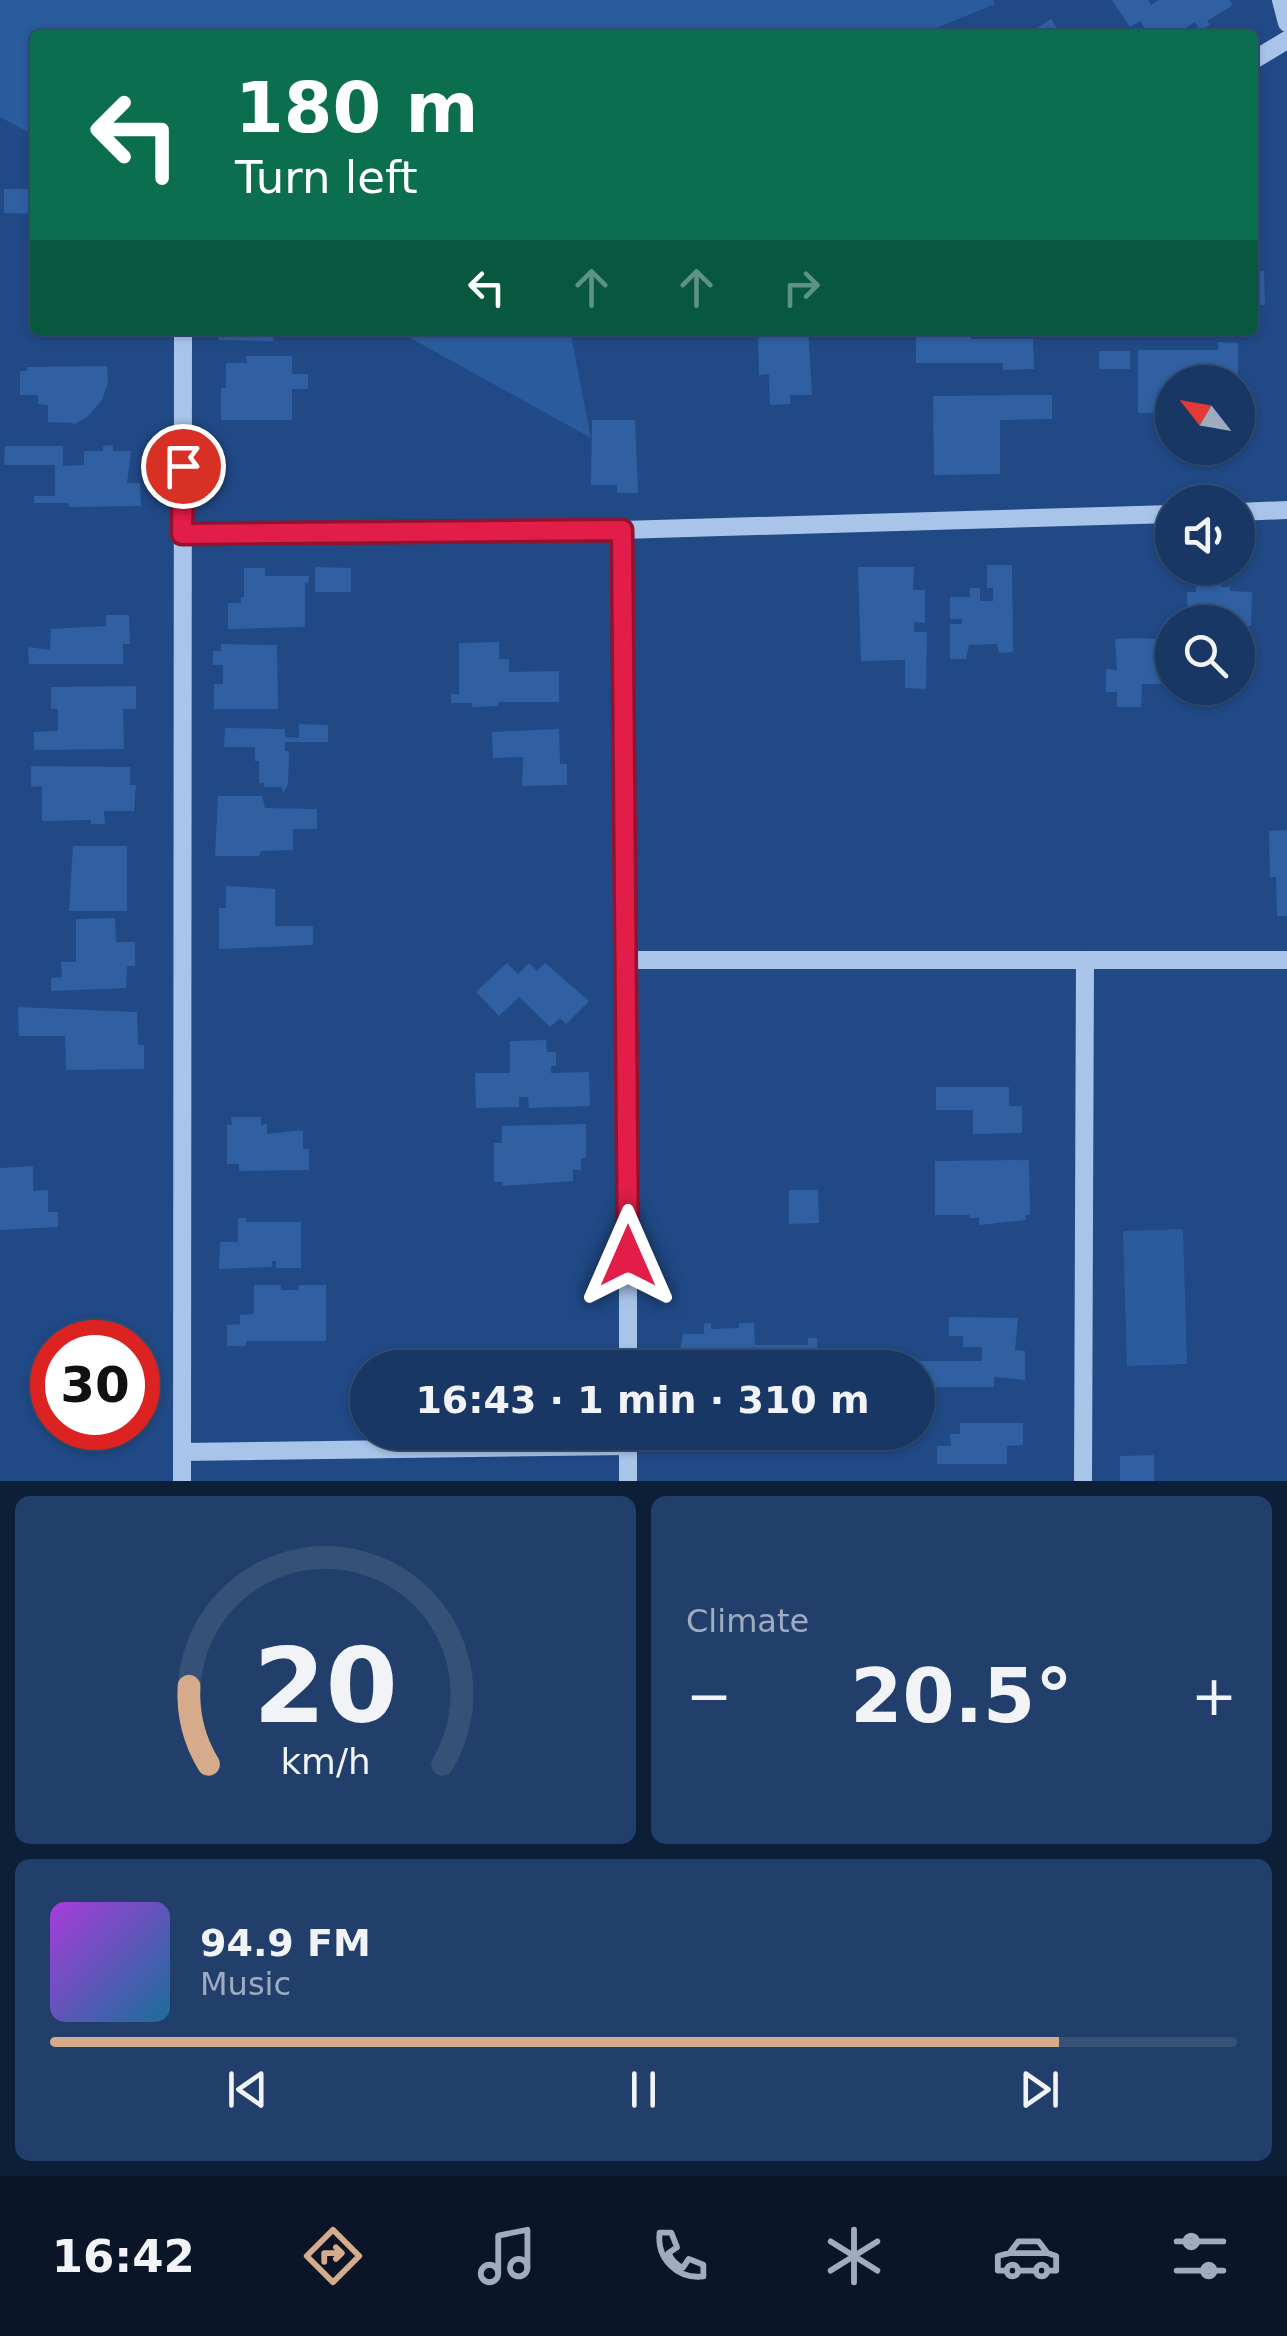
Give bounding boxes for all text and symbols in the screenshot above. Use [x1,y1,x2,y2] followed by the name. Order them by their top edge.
[235,67,478,149] text: 180 m
[70,70,200,200] icon: left
[235,151,418,204] text: Turn left
[459,260,514,315] icon: left
[564,260,619,315] icon: ahead
[669,260,724,315] icon: ahead
[774,260,829,315] icon: right
[1155,365,1255,465] north arrow
[1155,365,1255,705] map controls
[141,424,226,509] pin
[156,439,211,494] icon: arrive
[1155,485,1255,585] button: sound
[1155,605,1255,705] button: search
[576,1204,680,1308] position arrow
[30,1320,160,1450] speed limit sign: 30
[415,1378,870,1422] text: 16:43 · 1 min · 310 m
[686,1602,809,1640] text: Climate
[253,1625,398,1747] text: 20
[850,1652,1073,1740] text: 20.5°
[686,1664,732,1728] text: −
[1191,1664,1237,1728] text: +
[280,1741,371,1782] text: km/h
[200,1921,371,1965] text: 94.9 FM
[200,1965,291,2003] text: Music
[220,2062,275,2117] icon: previous
[616,2062,671,2117] icon: pause
[1012,2062,1067,2117] icon: next
[298,2221,368,2291] icon: directions
[472,2221,542,2291] icon: music
[645,2221,715,2291] icon: phone
[819,2221,889,2291] icon: climate
[992,2221,1062,2291] icon: car
[1165,2221,1235,2291] icon: filters
[52,2230,195,2283] text: 16:42

